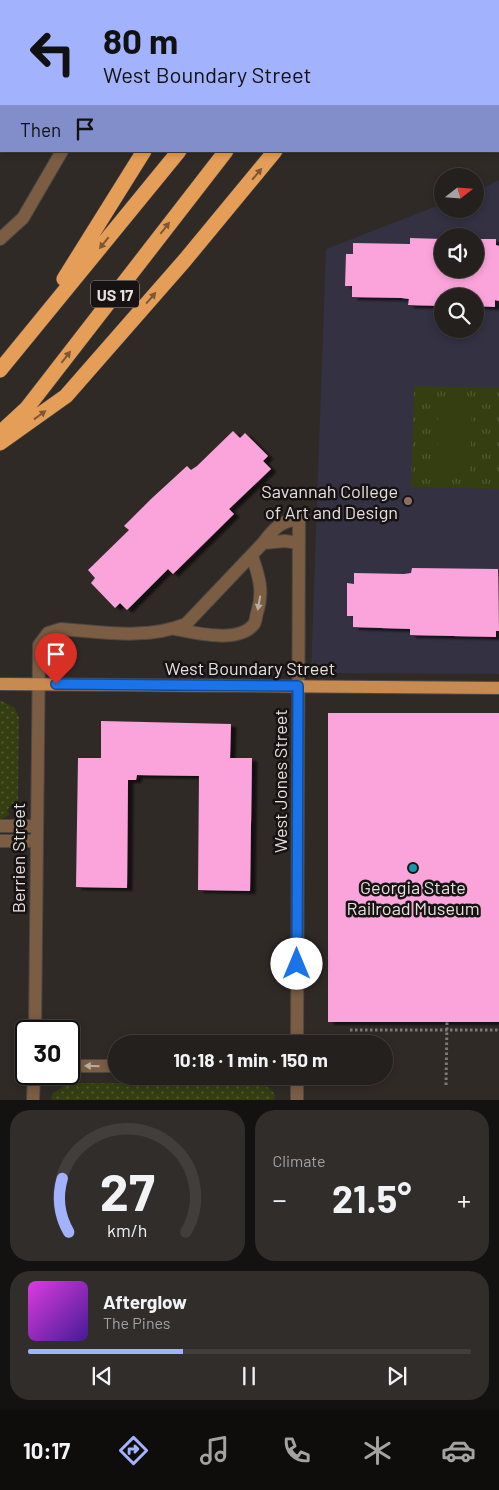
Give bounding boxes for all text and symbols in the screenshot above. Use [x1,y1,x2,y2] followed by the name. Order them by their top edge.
[103,19,178,61] text: 80 m
[20,20,85,85] icon: left
[103,61,312,87] text: West Boundary Street
[71,115,99,143] icon: arrive
[20,118,61,141] text: Then
[251,168,262,181] one-way arrow
[434,168,484,218] north arrow
[434,168,484,338] map controls
[160,222,171,235] one-way arrow
[434,228,484,278] button: sound
[98,236,109,249] one-way arrow
[91,280,139,308] road number: US 17
[434,288,484,338] button: search
[146,292,157,305] one-way arrow
[61,351,72,364] one-way arrow
[33,410,47,420] one-way arrow
[261,480,398,523] place label: Savannah College of Art and Design
[402,495,414,507] marker: Savannah College of Art and Design
[255,595,263,611] one-way arrow
[35,633,77,684] pin
[42,640,70,668] icon: arrive
[165,657,335,679] street label: West Boundary Street
[269,709,291,853] street label: West Jones Street
[7,803,29,913] street label: Berrien Street
[407,862,419,874] marker: Georgia State Railroad Museum
[346,876,480,919] place label: Georgia State Railroad Museum
[270,937,322,989] position arrow
[15,1020,80,1085] speed limit sign: 30
[173,1048,328,1071] text: 10:18 · 1 min · 150 m
[84,1062,100,1070] one-way arrow
[273,1151,325,1170] text: Climate
[100,1159,155,1221] text: 27
[332,1175,412,1221] text: 21.5°
[273,1182,287,1216] text: −
[457,1182,471,1216] text: +
[107,1219,147,1241] text: km/h
[103,1290,187,1313] text: Afterglow
[103,1313,171,1332] text: The Pines
[88,1362,116,1390] icon: previous
[235,1362,263,1390] icon: pause
[383,1362,411,1390] icon: next
[116,1433,151,1468] icon: directions
[197,1433,232,1468] icon: music
[279,1433,314,1468] icon: phone
[360,1433,395,1468] icon: climate
[441,1433,476,1468] icon: car
[23,1437,70,1463] text: 10:17

